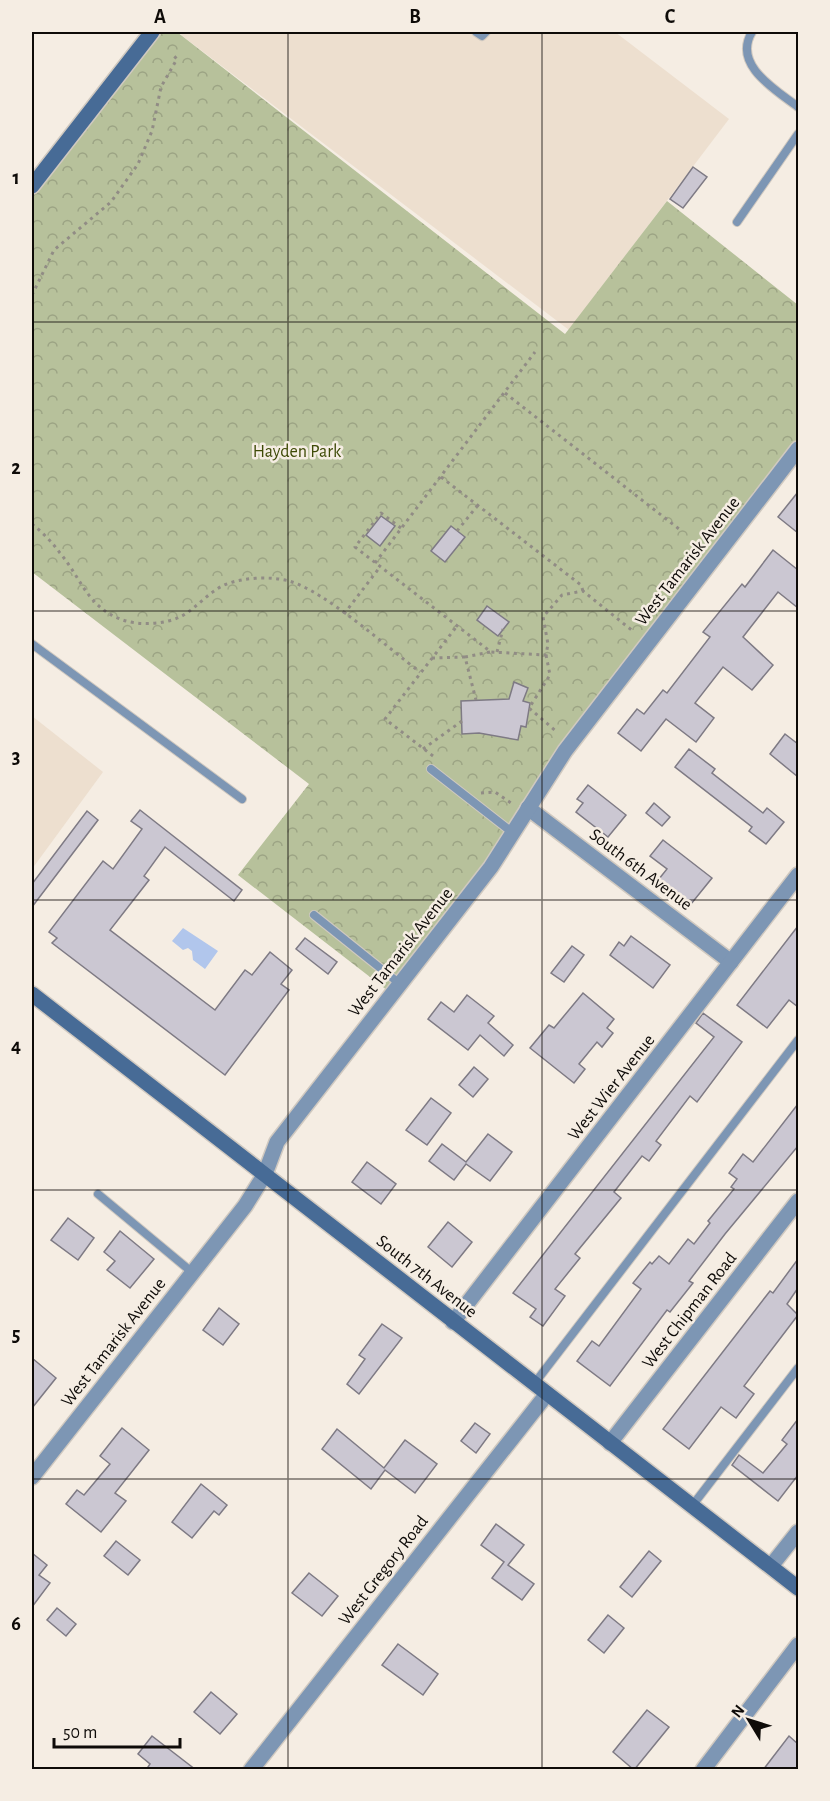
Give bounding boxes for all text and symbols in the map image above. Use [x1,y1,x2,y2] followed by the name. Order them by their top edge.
[154,7,166,27] text: A
[409,7,421,27] text: B
[665,7,676,27] text: C
[12,168,20,188] text: 1
[253,443,342,461] park label: Hayden Park
[11,458,21,478] text: 2
[632,494,743,629] street label: West Tamarisk Avenue
[12,747,20,767] text: 3
[586,826,695,914] street label: South 6th Avenue
[345,885,456,1020] street label: West Tamarisk Avenue
[565,1031,659,1144] street label: West Wier Avenue
[11,1036,21,1056] text: 4
[373,1232,480,1322] street label: South 7th Avenue
[639,1249,740,1372] street label: West Chipman Road
[58,1275,169,1410] street label: West Tamarisk Avenue
[12,1325,20,1345] text: 5
[336,1513,432,1629] street label: West Gregory Road
[11,1614,21,1634] text: 6
[719,1690,779,1750] north arrow
[728,1702,748,1721] text: N
[54,1711,180,1749] scale bar
[63,1724,97,1742] text: 50 m

